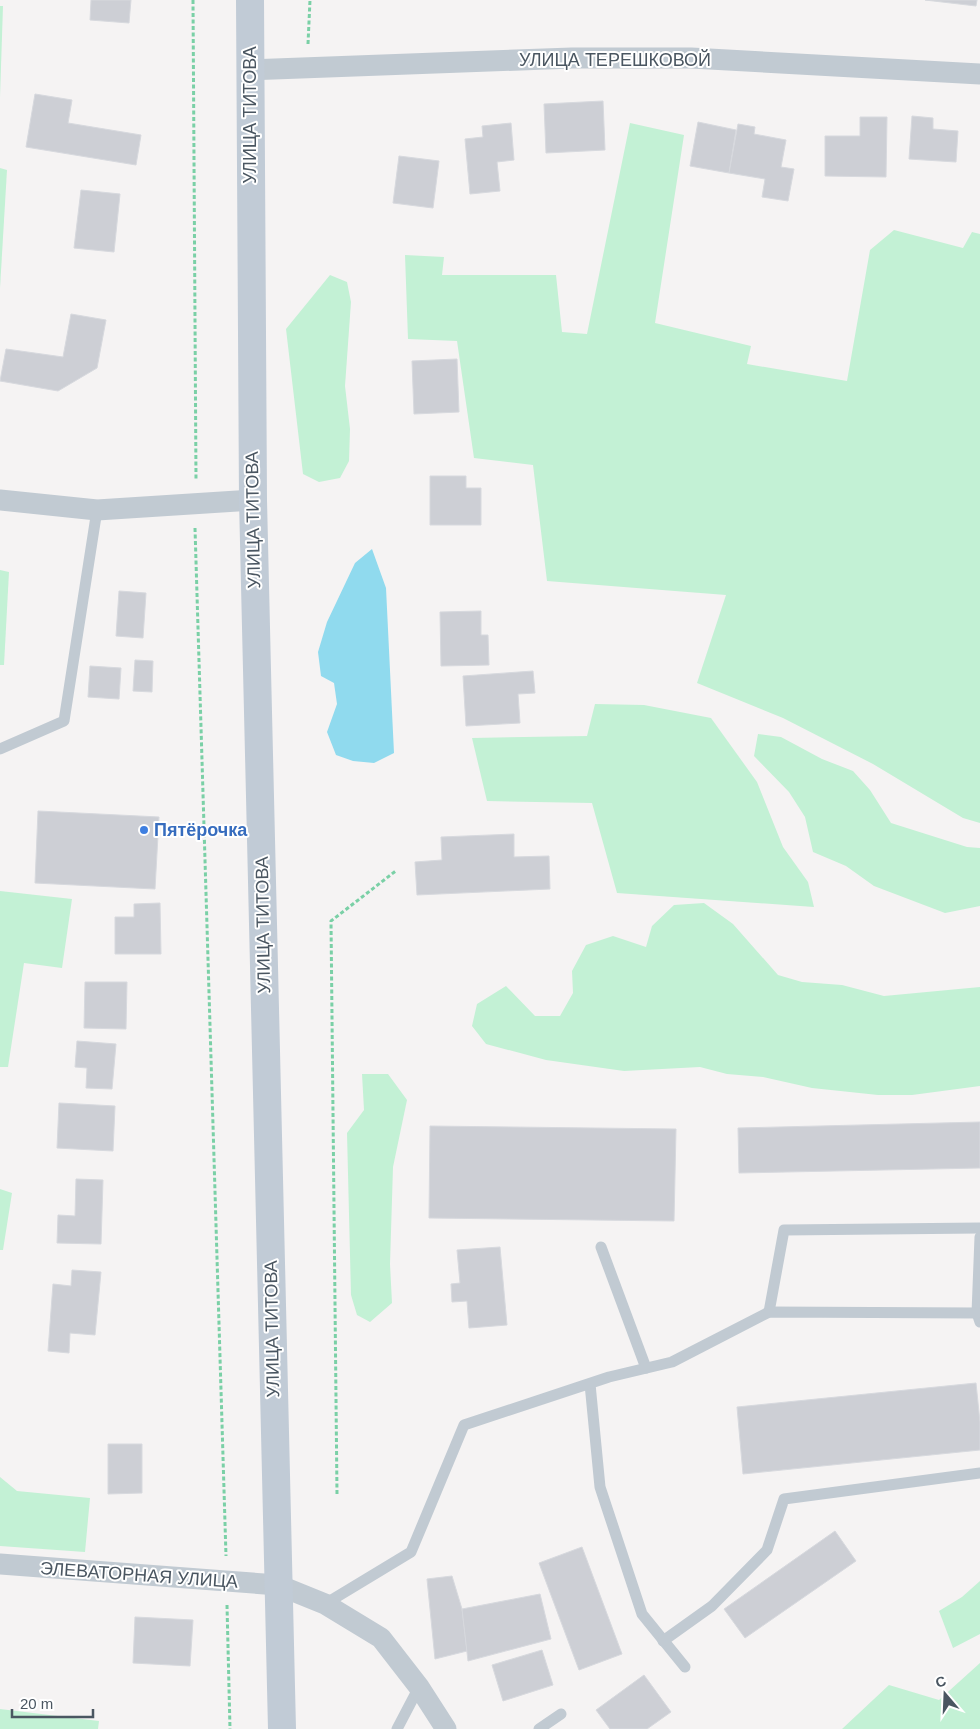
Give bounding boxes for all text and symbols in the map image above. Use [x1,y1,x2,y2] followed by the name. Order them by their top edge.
[240,46,260,184] street label: УЛИЦА ТИТОВА
[519,49,711,70] street label: УЛИЦА ТЕРЕШКОВОЙ
[242,451,264,589] street label: УЛИЦА ТИТОВА
[154,820,248,840] place label: Пятёрочка
[138,824,150,836] marker: Пятёрочка
[252,856,274,994] street label: УЛИЦА ТИТОВА
[261,1260,283,1398] street label: УЛИЦА ТИТОВА
[39,1558,239,1592] street label: ЭЛЕВАТОРНАЯ УЛИЦА
[920,1669,970,1719] north arrow
[933,1672,948,1691] text: С
[12,1686,94,1718] scale bar
[20,1695,53,1712] text: 20 m

